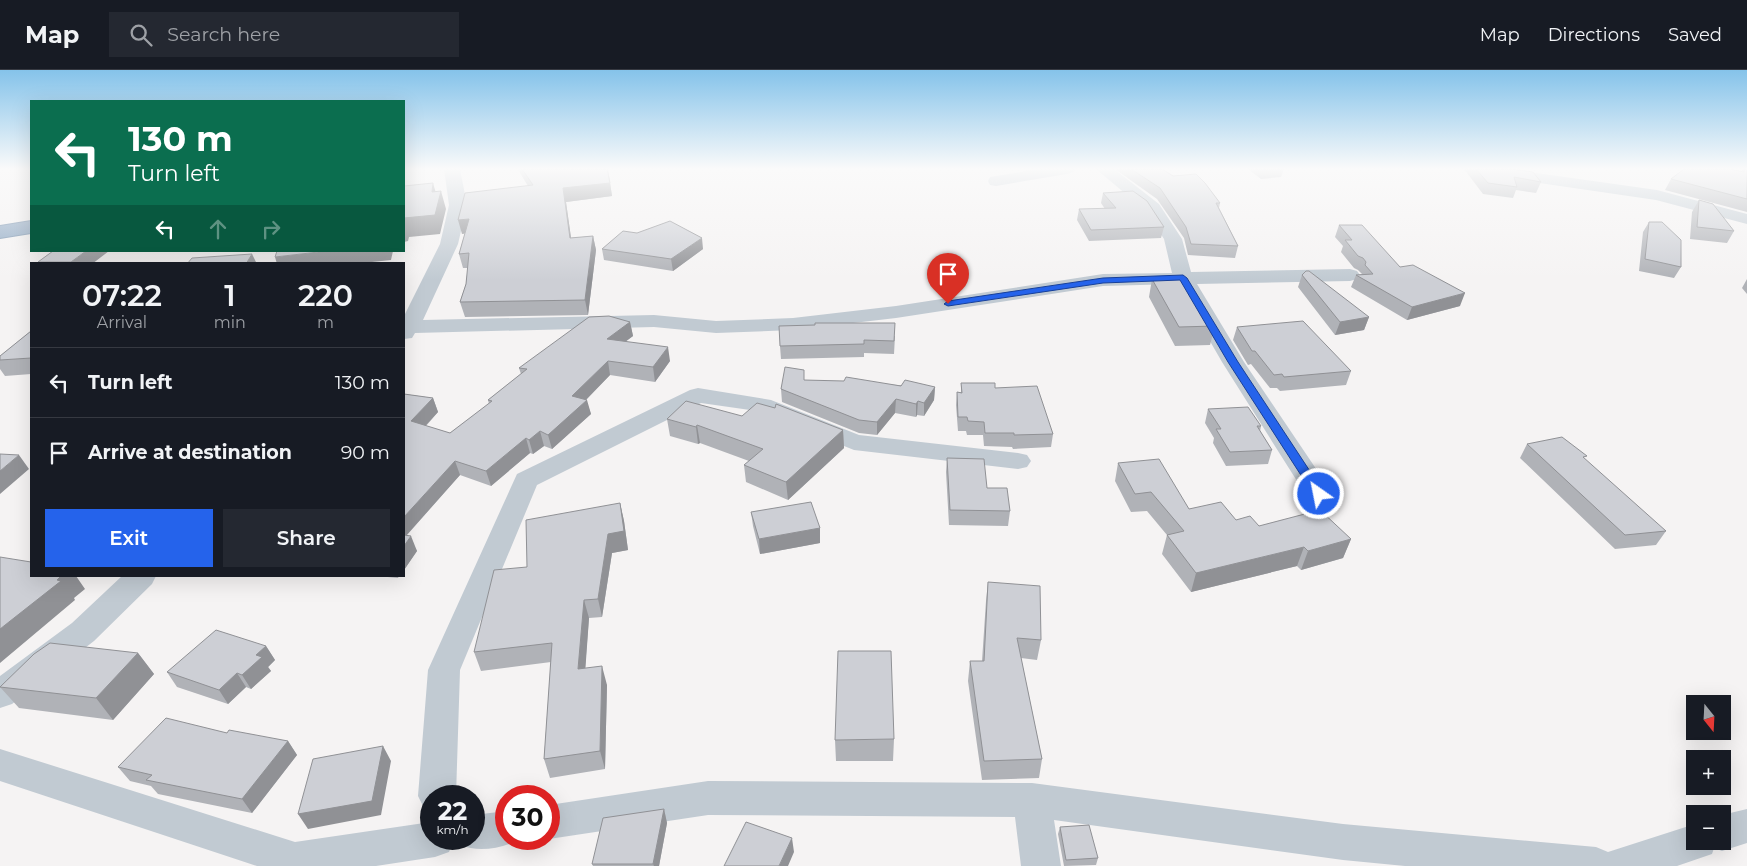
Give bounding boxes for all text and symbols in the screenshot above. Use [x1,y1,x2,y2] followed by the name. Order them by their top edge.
[109,12,459,57] search box
[25,20,79,49] text: Map
[127,21,155,49] icon: search
[167,23,280,46] text: Search here
[1480,24,1520,46] text: Map
[1548,24,1640,46] text: Directions
[1668,24,1722,46] text: Saved
[128,117,233,160] text: 130 m
[45,120,110,185] icon: left
[128,160,220,187] text: Turn left
[151,215,179,243] icon: left
[204,215,232,243] icon: ahead
[257,215,285,243] icon: right
[927,253,969,304] pin
[934,260,962,288] icon: arrive
[82,277,162,314] text: 07:22
[224,277,236,314] text: 1
[298,277,353,314] text: 220
[97,313,147,332] text: Arrival
[214,313,246,332] text: min
[317,313,334,332] text: m
[45,369,73,397] icon: left
[88,371,173,394] text: Turn left
[335,371,390,394] text: 130 m
[45,439,73,467] icon: arrive
[88,441,292,464] text: Arrive at destination
[341,441,390,464] text: 90 m
[1292,467,1344,519] position arrow
[45,509,213,567] button: Exit
[223,509,390,567] button: Share
[1686,695,1731,740] north arrow
[1686,695,1731,850] map controls
[1686,750,1731,795] button: +
[495,785,560,850] speed limit sign: 30
[438,796,467,826] text: 22
[1686,805,1731,850] button: −
[436,822,469,837] text: km/h

